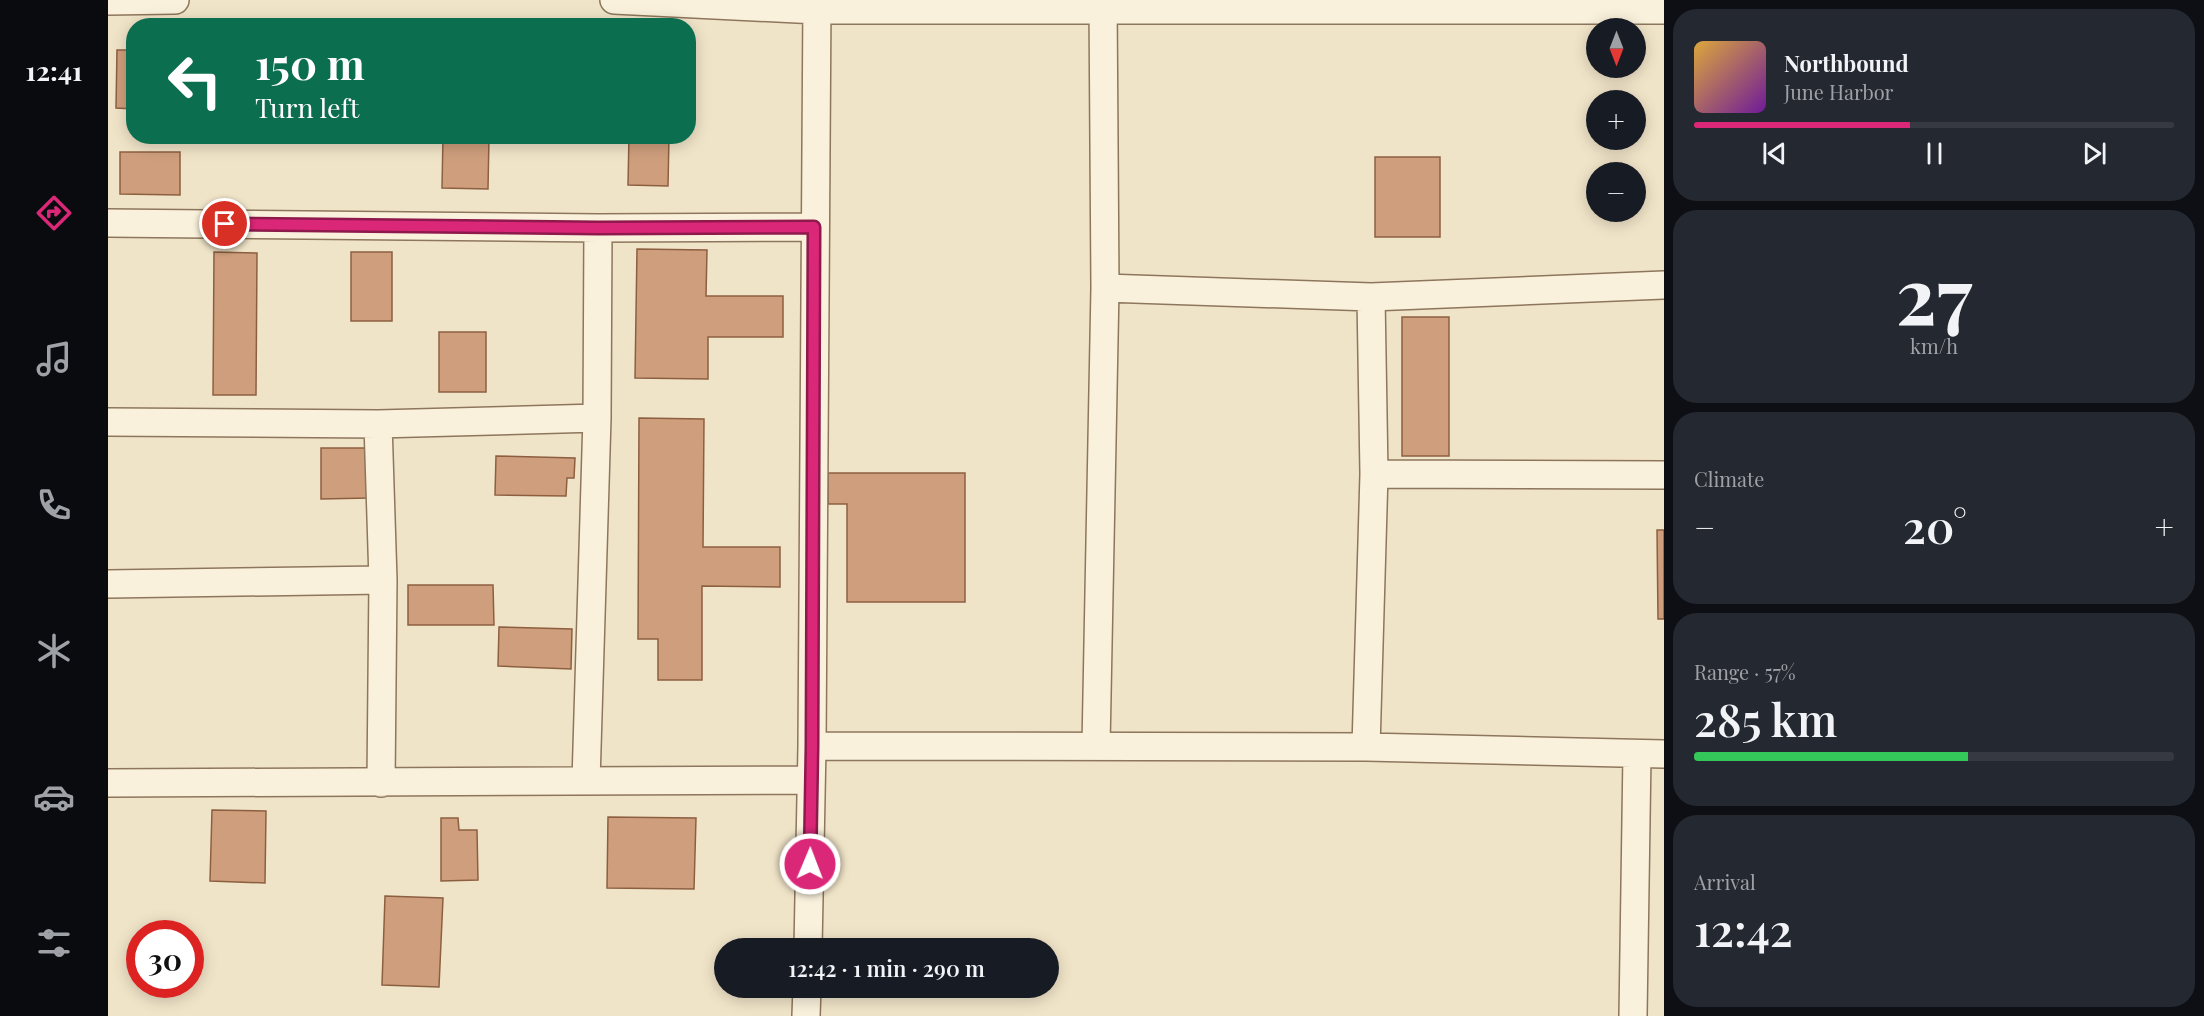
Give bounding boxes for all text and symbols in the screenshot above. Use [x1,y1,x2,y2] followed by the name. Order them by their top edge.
[1586,18,1646,78] north arrow
[1586,18,1646,222] map controls
[255,35,365,91] text: 150 m
[156,42,234,120] icon: left
[1784,48,1909,78] text: Northbound
[26,52,82,88] text: 12:41
[1784,78,1894,105] text: June Harbor
[255,89,359,125] text: Turn left
[1586,90,1646,150] button: +
[1758,137,1791,170] icon: previous
[1918,137,1951,170] icon: pause
[2078,137,2111,170] icon: next
[1586,162,1646,222] button: −
[33,192,75,234] icon: directions
[199,198,250,249] pin
[208,207,241,240] icon: arrive
[1896,241,1972,345] text: 27
[1910,332,1958,359] text: km/h
[33,338,75,380] icon: music
[1694,465,1764,492] text: Climate
[33,484,75,526] icon: phone
[1903,495,1967,555] text: 20°
[1694,504,1715,548] text: −
[2155,504,2174,548] text: +
[33,630,75,672] icon: climate
[1694,658,1796,685] text: Range · 57%
[1694,688,1837,748] text: 285 km
[33,776,75,818] icon: car
[778,832,842,896] position arrow
[1694,868,1756,895] text: Arrival
[1694,898,1793,958] text: 12:42
[126,920,204,998] speed limit sign: 30
[33,922,75,964] icon: filters
[788,953,985,983] text: 12:42 · 1 min · 290 m

